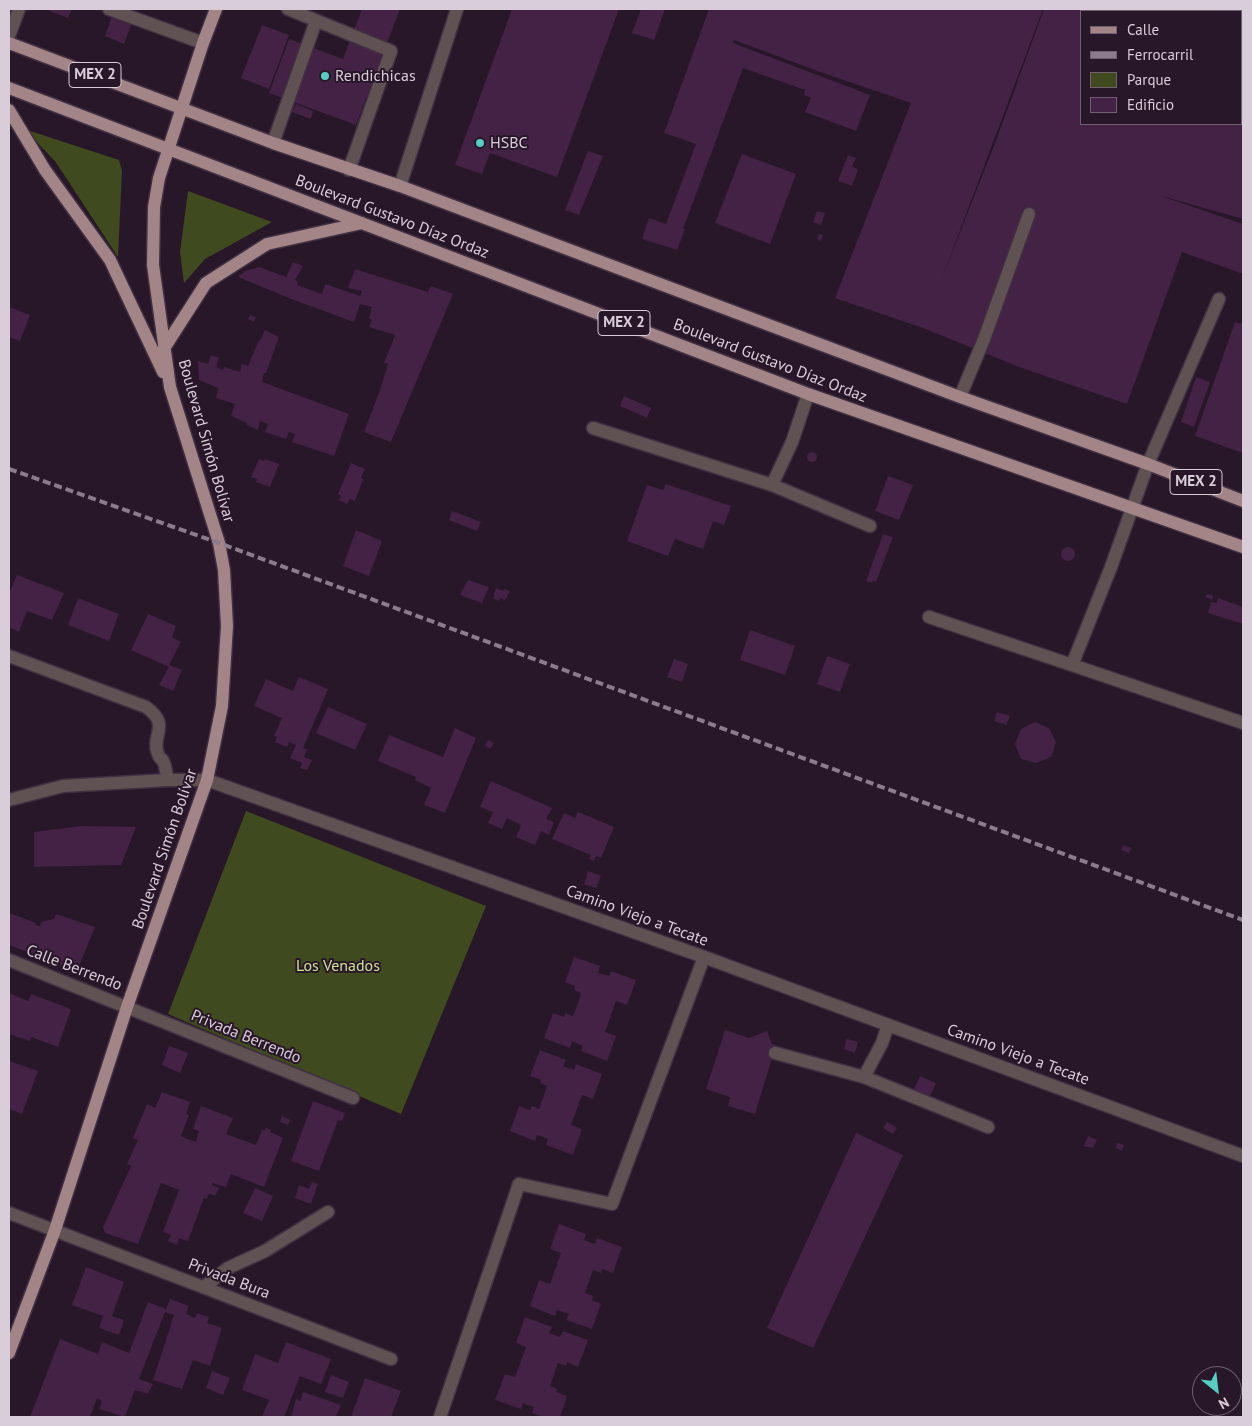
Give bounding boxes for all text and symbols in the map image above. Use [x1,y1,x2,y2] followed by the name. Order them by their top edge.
[1080,10,1242,125] legend
[1127,20,1159,39] text: Calle
[1127,45,1193,64] text: Ferrocarril
[69,62,121,88] road number: MEX 2
[335,66,416,86] place label: Rendichicas
[319,70,331,82] marker: Rendichicas
[1127,70,1171,89] text: Parque
[1127,95,1174,114] text: Edificio
[490,133,528,153] place label: HSBC
[474,137,486,149] marker: HSBC
[292,171,492,263] street label: Boulevard Gustavo Díaz Ordaz
[598,310,650,336] road number: MEX 2
[670,315,870,407] street label: Boulevard Gustavo Díaz Ordaz
[174,357,238,525] street label: Boulevard Simón Bolívar
[1170,470,1222,494] road number: MEX 2
[129,766,201,932] street label: Boulevard Simón Bolívar
[563,881,711,951] street label: Camino Viejo a Tecate
[23,941,125,995] street label: Calle Berrendo
[296,956,380,976] park label: Los Venados
[188,1006,304,1068] street label: Privada Berrendo
[944,1020,1092,1090] street label: Camino Viejo a Tecate
[185,1255,273,1303] street label: Privada Bura
[1192,1366,1242,1416] north arrow
[1215,1393,1232,1413] text: N

